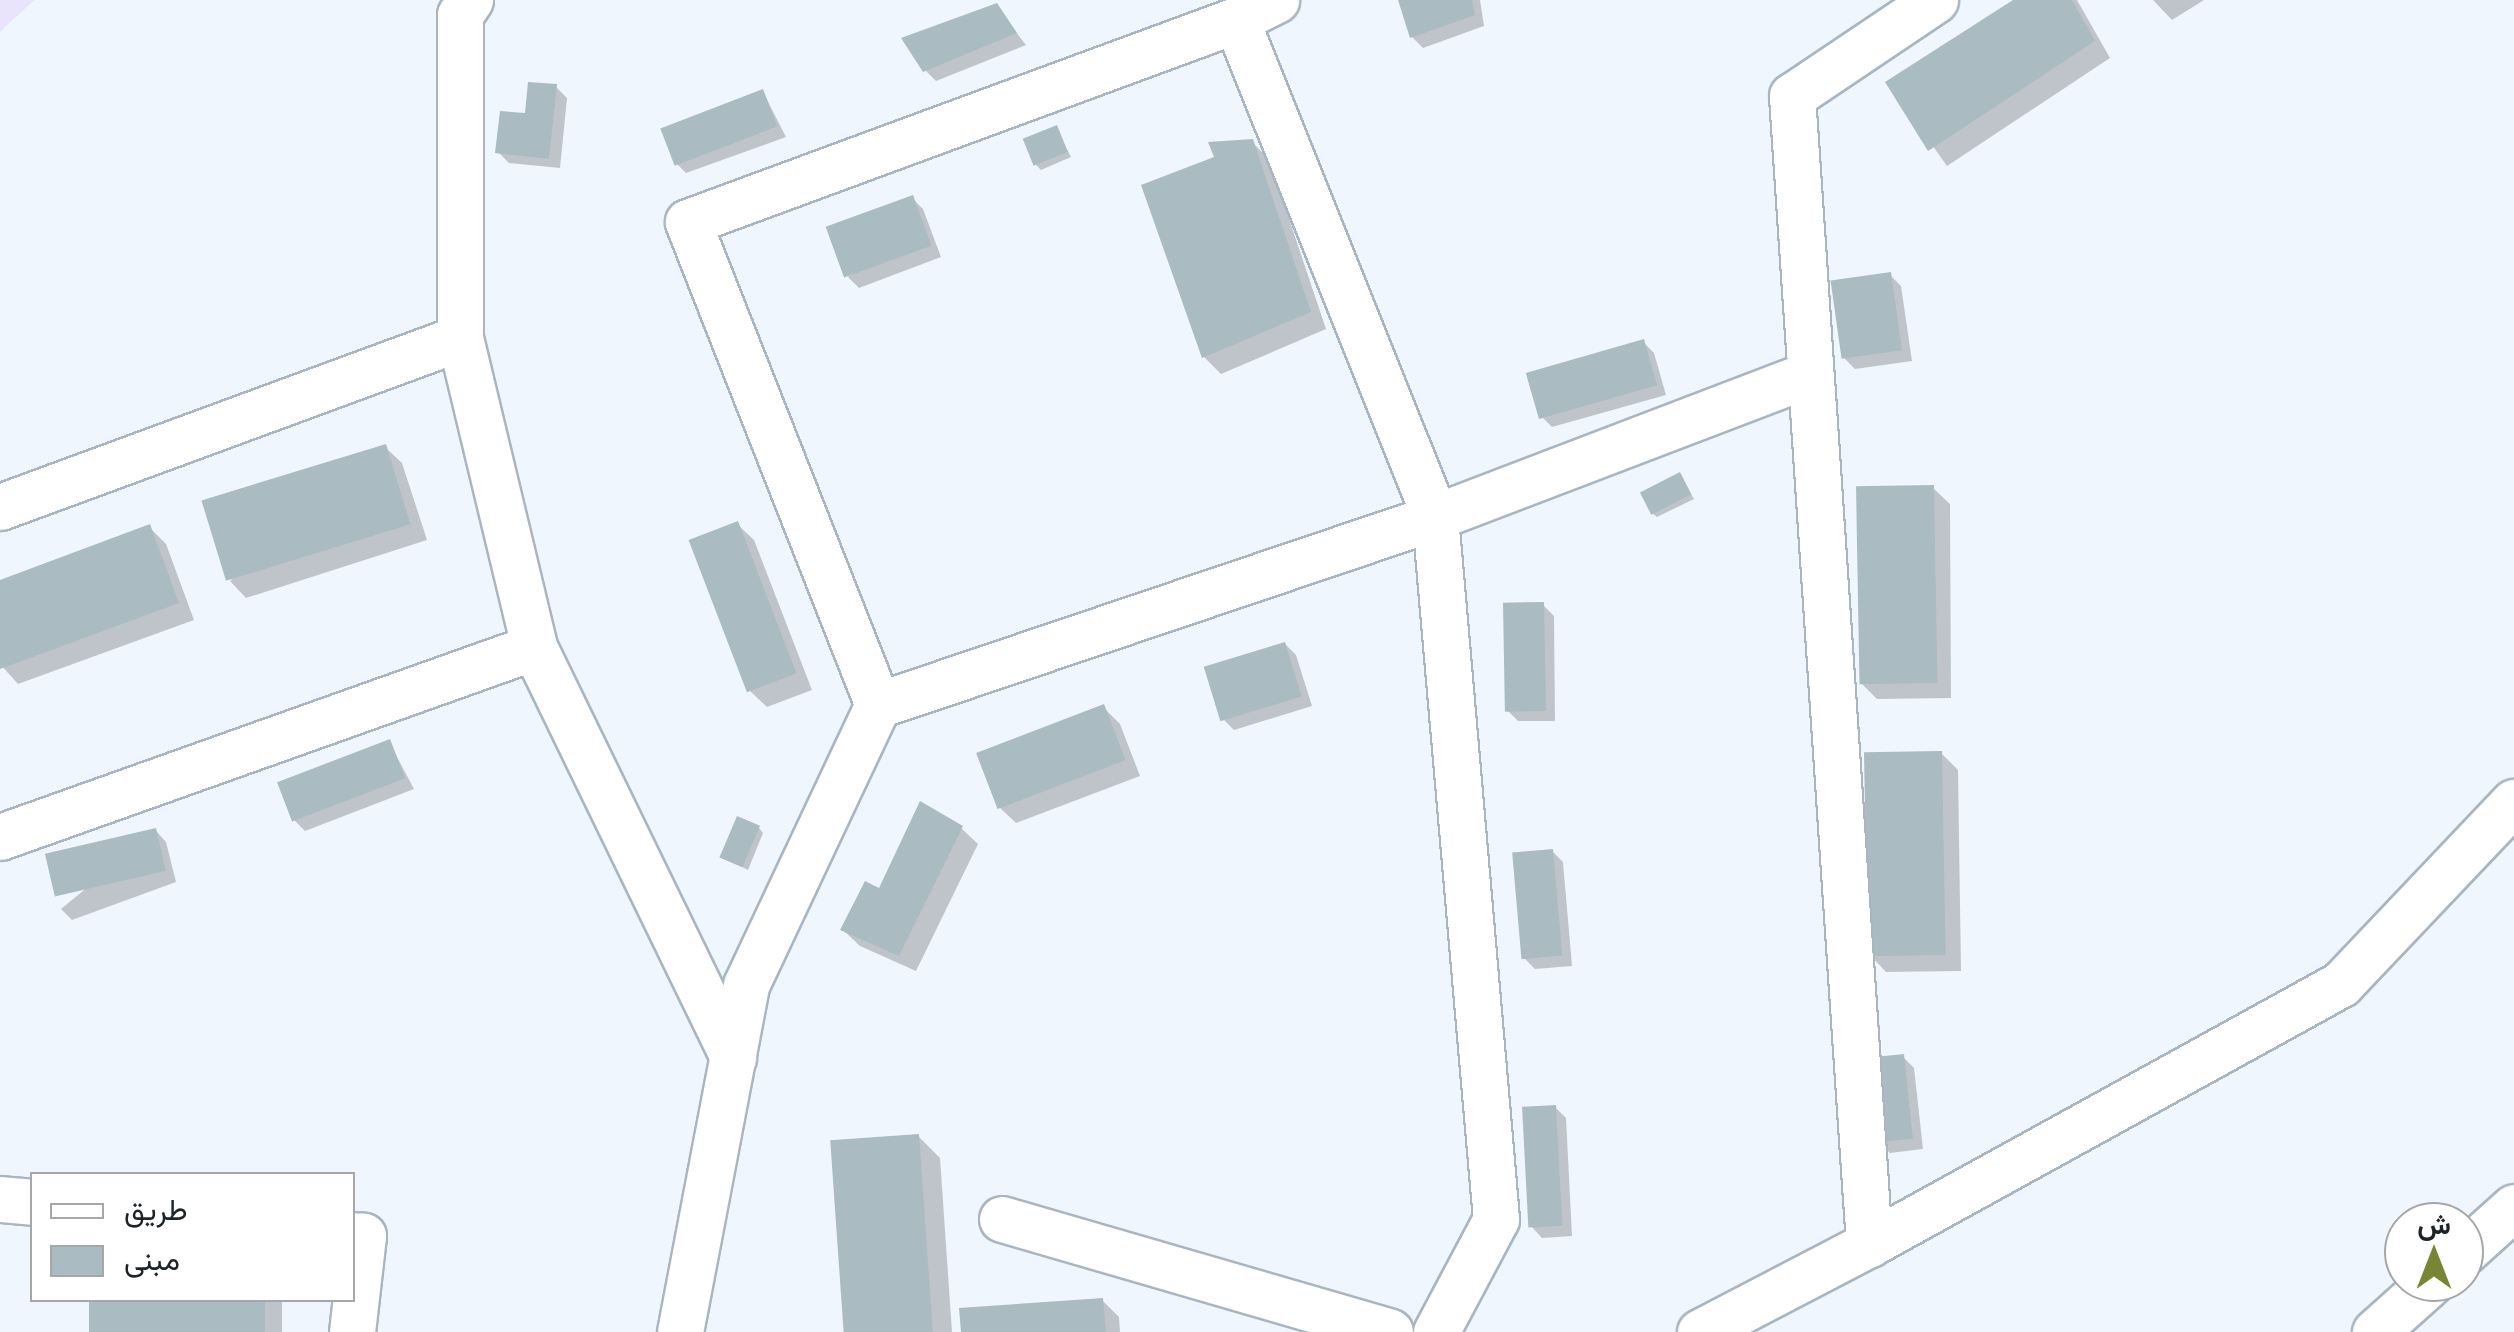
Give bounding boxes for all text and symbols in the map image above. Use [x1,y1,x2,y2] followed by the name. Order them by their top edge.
[30,1172,355,1302] legend
[124,1186,188,1232] text: طريق
[2384,1202,2484,1302] north arrow
[2417,1202,2451,1245] text: ش
[124,1236,180,1282] text: مبنى

